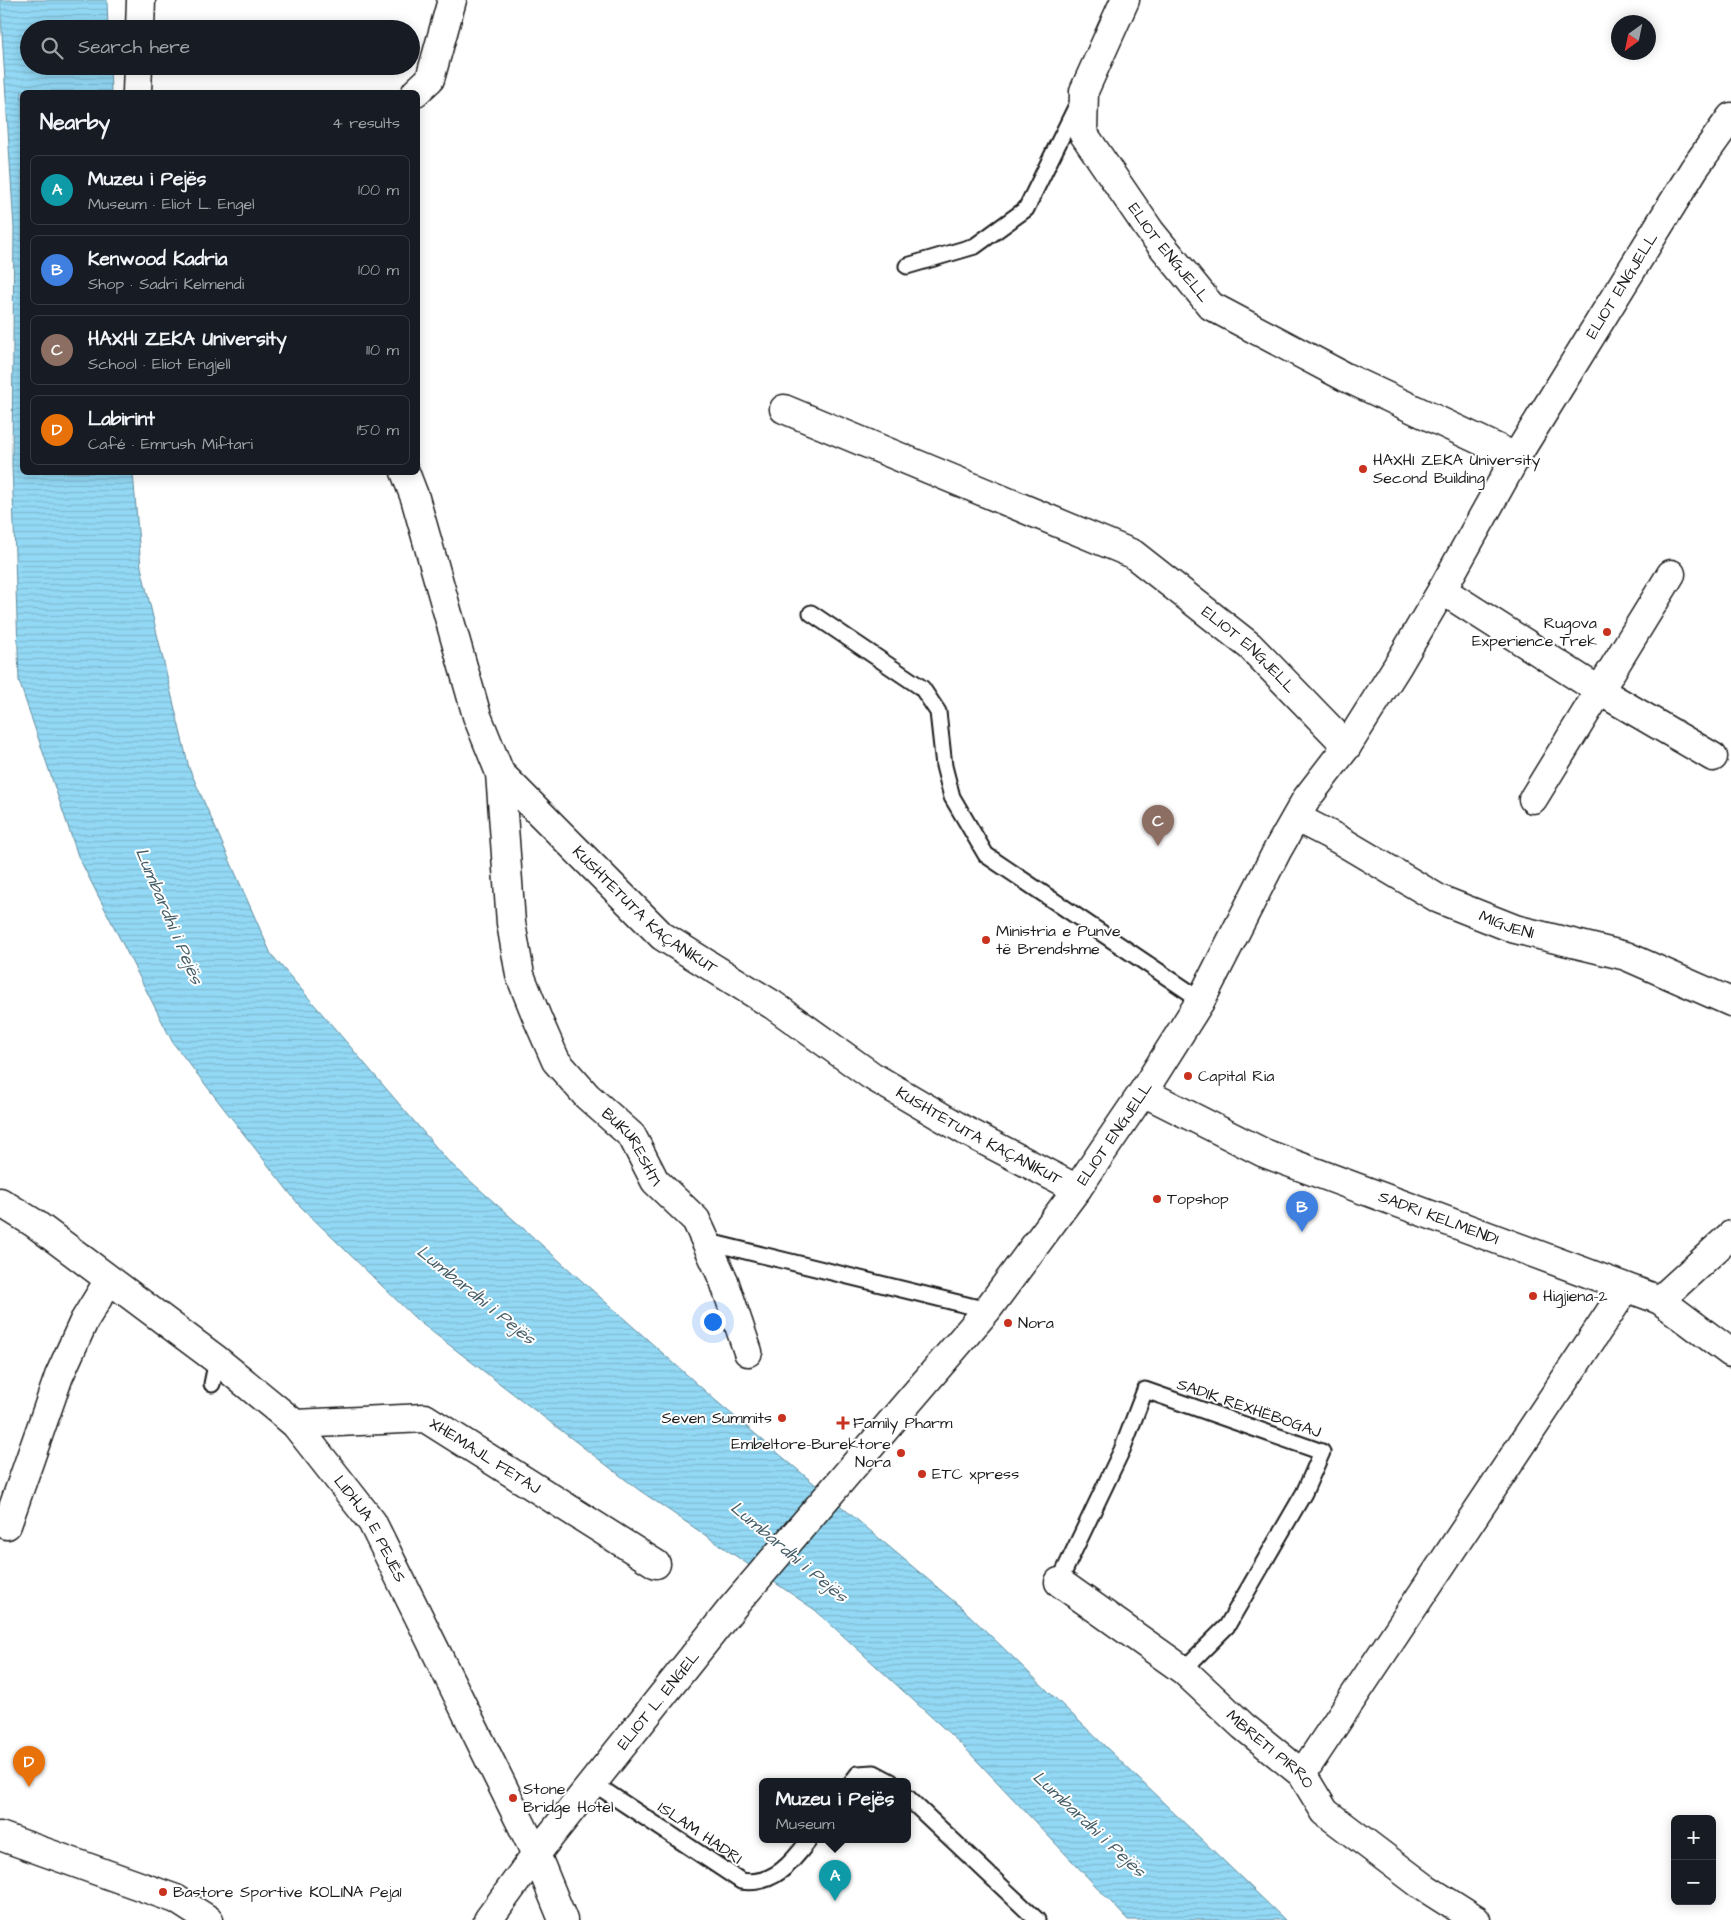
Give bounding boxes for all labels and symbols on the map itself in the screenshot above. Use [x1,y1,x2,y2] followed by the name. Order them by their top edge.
[1611,15,1656,60] north arrow
[1123,198,1215,307] street label: ELIOT ENGJELL
[1581,229,1663,343] street label: ELIOT ENGJELL
[1373,449,1541,490] place label: HAXHI ZEKA University Second Building
[1357,463,1369,475] marker: HAXHI ZEKA University Second Building
[1197,601,1301,698] street label: ELIOT ENGJELL
[1472,612,1597,652] place label: Rugova Experience Trek
[1601,626,1613,638] marker: Rugova Experience Trek
[1142,805,1174,846] pin: C
[568,841,722,979] street label: KUSHTETUTA KAÇANIKUT
[129,844,209,989] water label: Lumbardhi i Pejës
[1476,905,1536,944] street label: MIGJENI
[996,920,1121,960] place label: Ministria e Punve të Brendshme
[980,934,992,946] marker: Ministria e Punve të Brendshme
[1198,1065,1274,1087] place label: Capital Ria
[1182,1070,1194,1082] marker: Capital Ria
[1072,1078,1158,1190] street label: ELIOT ENGJELL
[892,1081,1066,1190] street label: KUSHTETUTA KAÇANIKUT
[597,1103,666,1192] street label: BUKURESHTI
[1376,1186,1502,1250] street label: SADRI KELMENDI
[1167,1188,1229,1210] place label: Topshop
[1286,1191,1318,1232] pin: B
[1151,1193,1163,1205] marker: Topshop
[411,1239,541,1351] water label: Lumbardhi i Pejës
[1543,1285,1608,1308] place label: Higjiena-2
[1527,1290,1539,1302] marker: Higjiena-2
[700,1309,726,1335] your location
[1018,1312,1054,1334] place label: Nora
[1002,1317,1014,1329] marker: Nora
[1174,1373,1324,1443] street label: SADIK REXHËBOGAJ
[661,1407,772,1429] place label: Seven Summits
[776,1412,788,1424] marker: Seven Summits
[853,1412,953,1435] place label: Family Pharm
[425,1413,545,1499] street label: XHEMAJL FETAJ
[837,1417,849,1429] marker: Family Pharm
[731,1433,891,1473] place label: Embeltore-Burektore Nora
[895,1447,907,1459] marker: Embeltore-Burektore Nora
[932,1463,1019,1485] place label: ETC xpress
[916,1468,928,1480] marker: ETC xpress
[329,1471,411,1586] street label: LIDHJA E PEJËS
[725,1495,854,1609] water label: Lumbardhi i Pejës
[612,1646,705,1755] street label: ELIOT L. ENGEL
[1221,1705,1319,1793] street label: MBRETI PIRRO
[13,1746,45,1787] pin: D
[1027,1765,1152,1884] water label: Lumbardhi i Pejës
[523,1778,613,1819] place label: Stone Bridge Hotel
[507,1792,519,1804] marker: Stone Bridge Hotel
[653,1797,747,1869] street label: ISLAM HADRI
[819,1860,851,1901] pin: A
[173,1881,402,1903] place label: Bastore Sportive KOLINA Peja1
[157,1886,169,1898] marker: Bastore Sportive KOLINA Peja1

